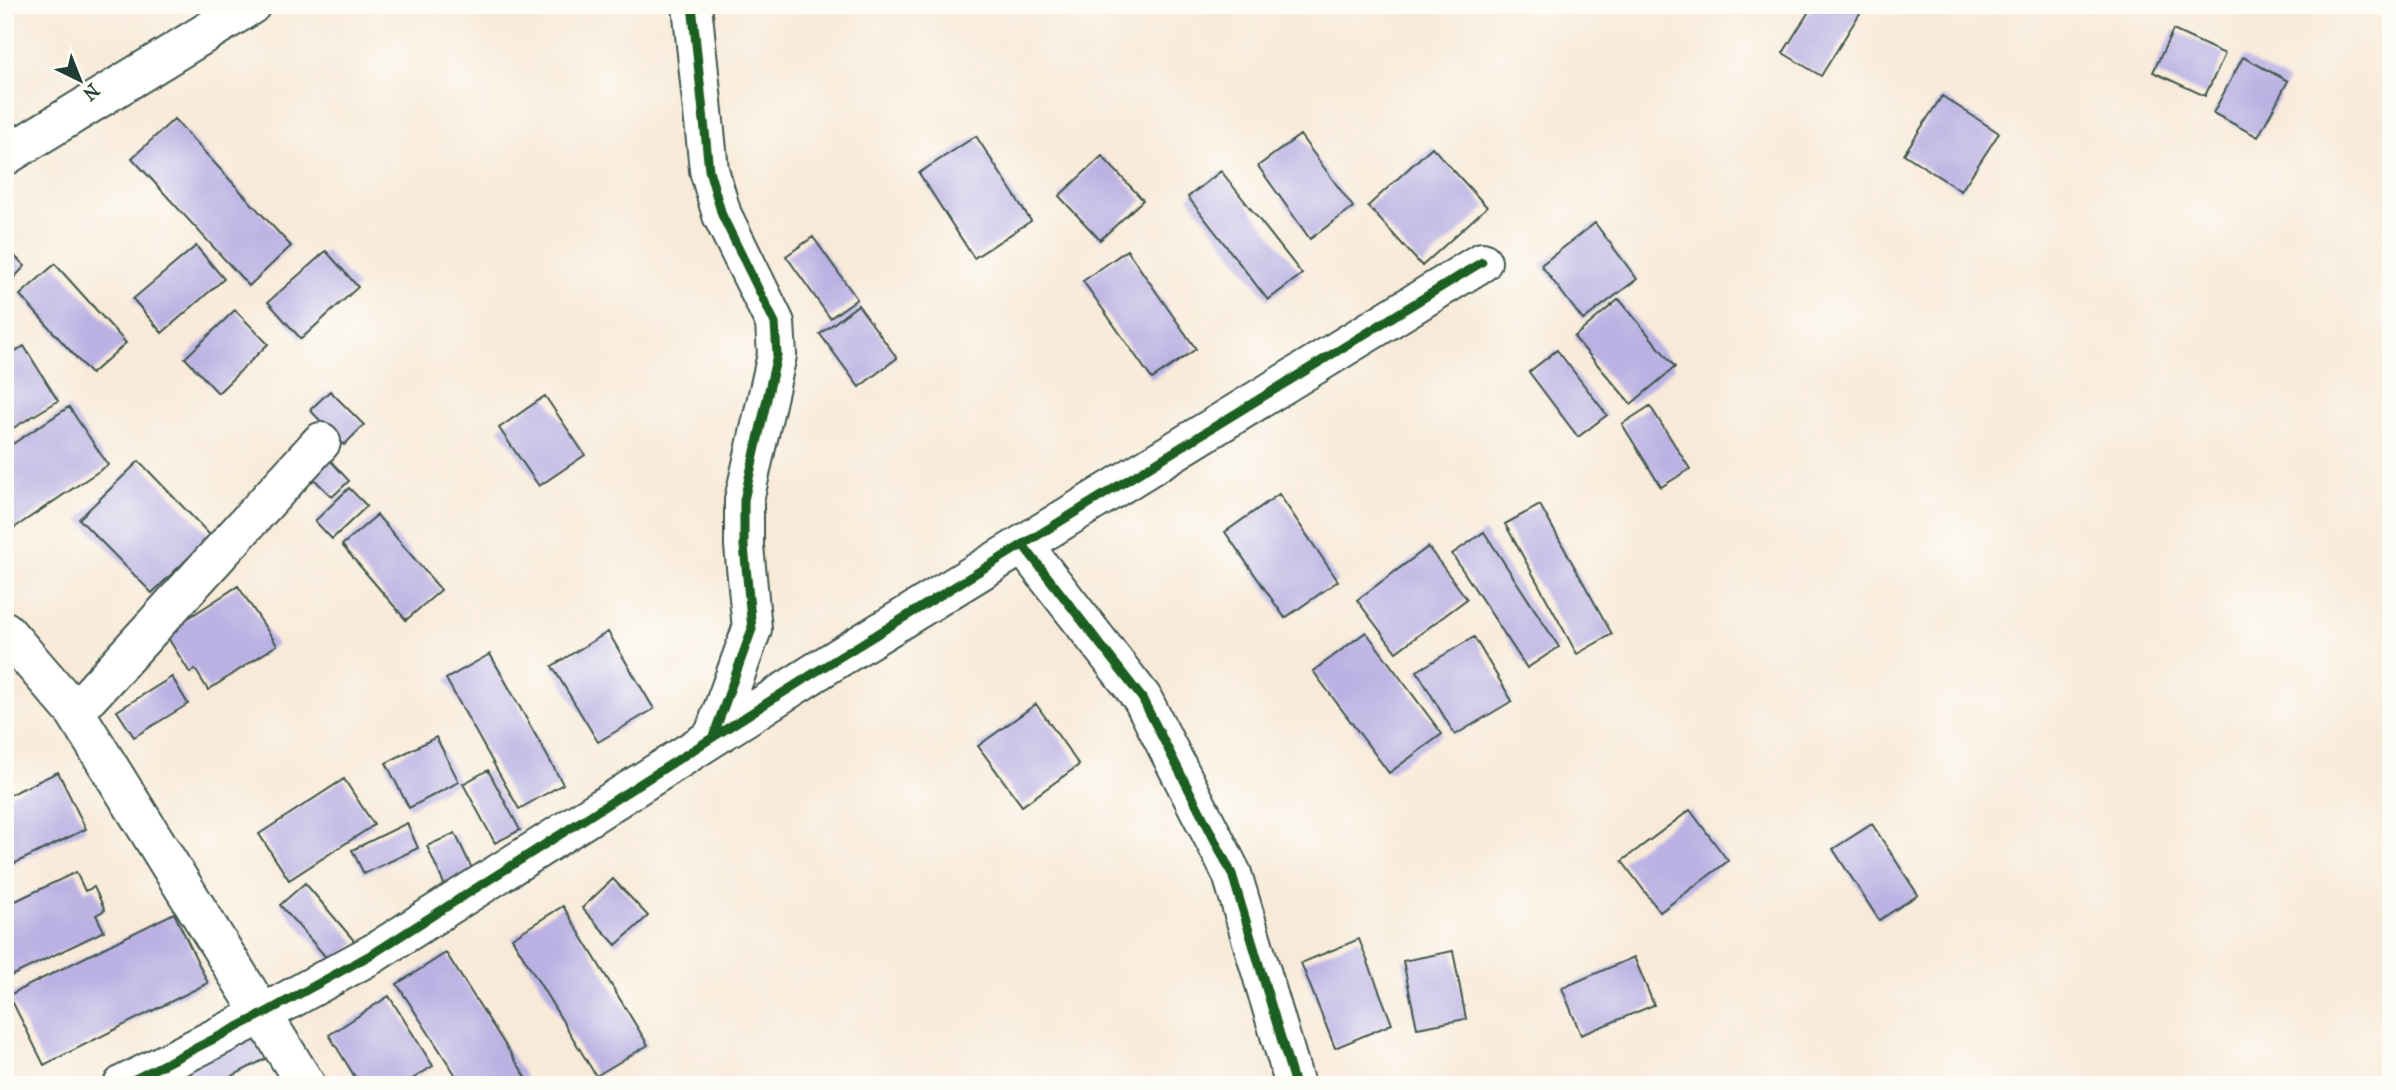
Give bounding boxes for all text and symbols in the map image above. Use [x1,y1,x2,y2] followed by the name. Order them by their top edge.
[46,46,116,116] north arrow
[78,79,104,105] text: N

